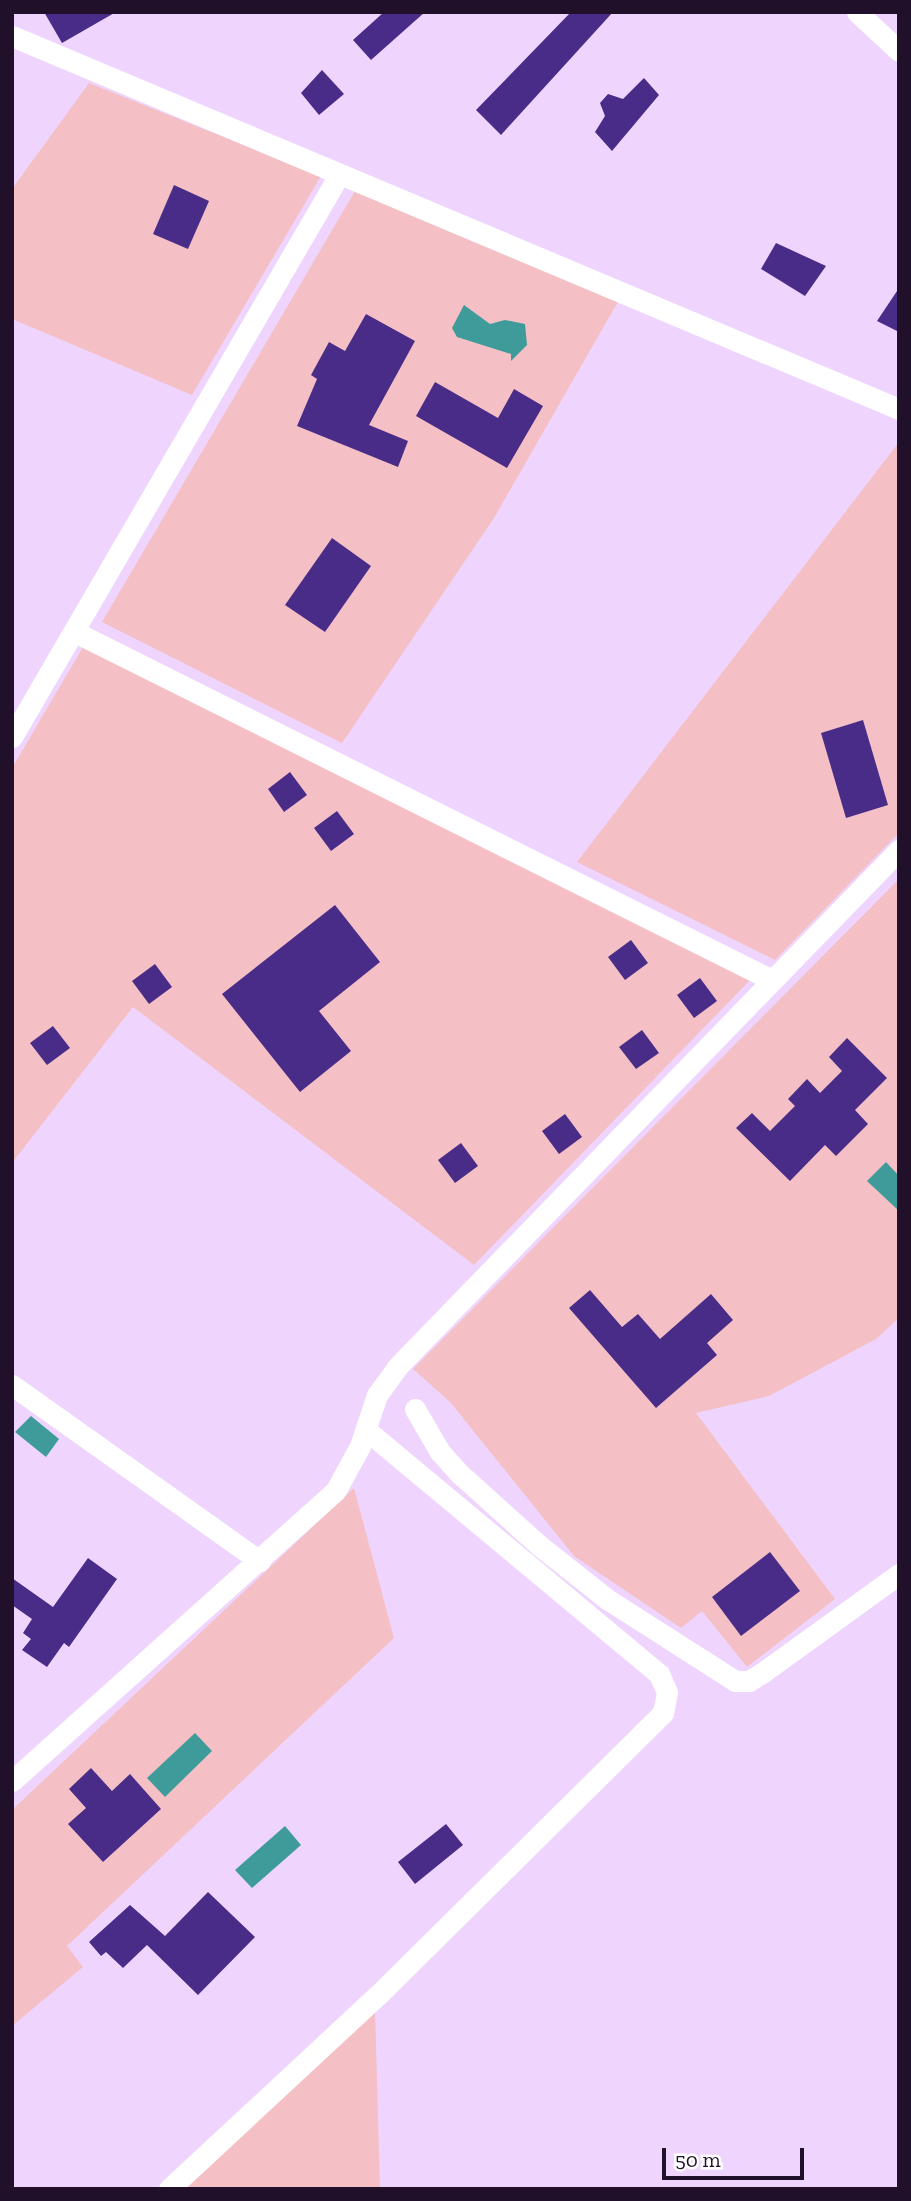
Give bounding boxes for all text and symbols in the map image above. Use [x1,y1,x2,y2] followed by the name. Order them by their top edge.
[666,2134,808,2178] scale bar
[675,2147,721,2172] text: 50 m

